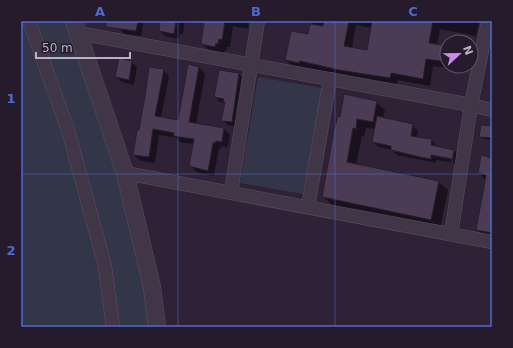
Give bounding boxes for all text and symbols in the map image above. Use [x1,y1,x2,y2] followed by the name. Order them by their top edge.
[95,4,105,19] text: A
[251,4,261,19] text: B
[408,4,418,19] text: C
[36,34,130,60] scale bar
[439,34,479,74] north arrow
[42,41,73,55] text: 50 m
[460,44,476,57] text: N
[6,91,16,106] text: 1
[6,243,16,258] text: 2

